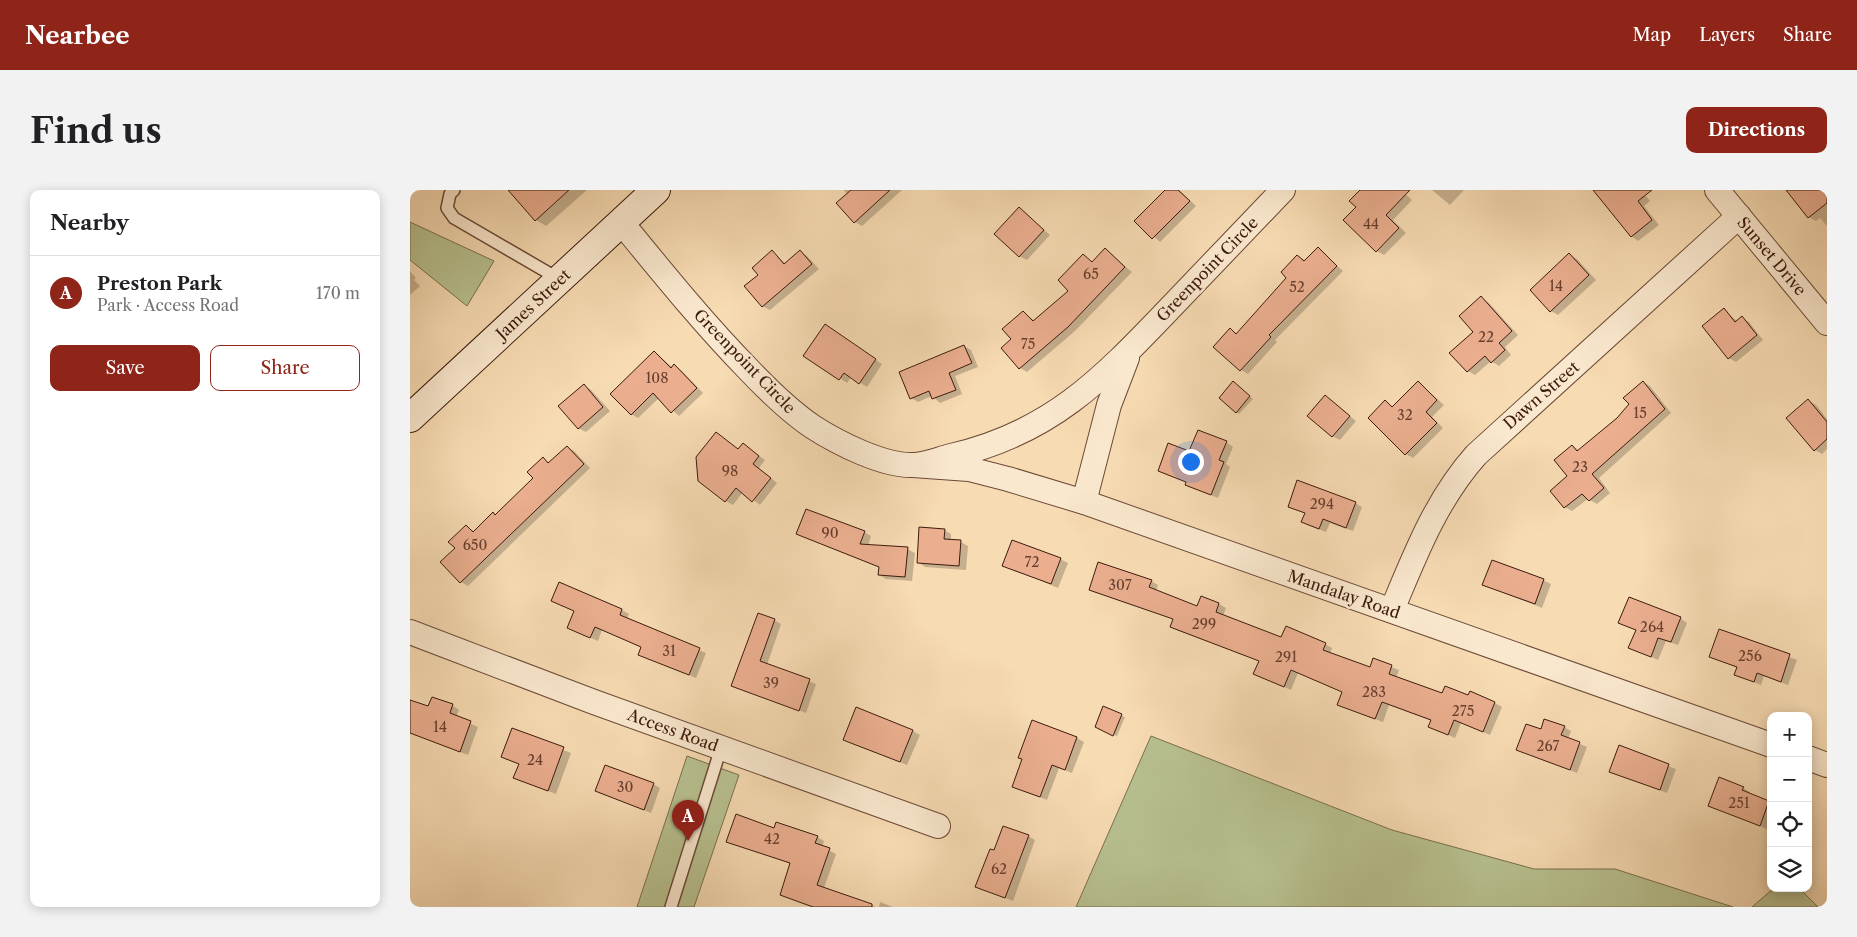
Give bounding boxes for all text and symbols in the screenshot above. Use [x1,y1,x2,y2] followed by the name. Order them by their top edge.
[25,21,130,50] text: Nearbee
[1633,24,1671,46] text: Map
[1699,24,1755,46] text: Layers
[1783,24,1832,46] text: Share
[1686,107,1827,153] button: Directions
[30,109,162,152] text: Find us
[50,210,129,235] text: Nearby
[1733,212,1811,300] street label: Sunset Drive
[1152,213,1262,325] street label: Greenpoint Circle
[1363,215,1379,233] house number: 44
[489,264,575,346] street label: James Street
[1083,265,1099,283] house number: 65
[97,272,222,295] text: Preston Park
[1549,277,1563,295] house number: 14
[1289,278,1305,296] house number: 52
[60,283,72,303] text: A
[316,283,360,303] text: 170 m
[97,295,239,315] text: Park · Access Road
[690,305,800,417] street label: Greenpoint Circle
[1478,328,1494,346] house number: 22
[1021,335,1035,353] house number: 75
[50,345,200,391] button: Save
[210,345,360,391] button: Share
[1499,356,1583,433] street label: Dawn Street
[645,369,669,387] house number: 108
[1633,404,1647,422] house number: 15
[1397,406,1413,424] house number: 32
[1178,449,1204,475] your location
[1572,458,1588,476] house number: 23
[722,462,738,480] house number: 98
[1310,495,1334,513] house number: 294
[821,524,839,542] house number: 90
[463,536,487,554] house number: 650
[1025,553,1039,571] house number: 72
[1285,565,1403,623] street label: Mandalay Road
[1108,576,1132,594] house number: 307
[1192,615,1216,633] house number: 299
[1640,618,1664,636] house number: 264
[662,642,676,660] house number: 31
[1738,647,1762,665] house number: 256
[1275,648,1297,666] house number: 291
[763,674,779,692] house number: 39
[1362,683,1386,701] house number: 283
[1452,702,1474,720] house number: 275
[624,704,721,756] street label: Access Road
[1767,712,1812,892] map controls
[1767,712,1812,757] button: +
[433,718,447,736] house number: 14
[1537,737,1560,755] house number: 267
[527,751,543,769] house number: 24
[1767,757,1812,802] button: −
[617,778,633,796] house number: 30
[1728,794,1750,812] house number: 251
[672,800,704,841] pin: A
[1767,802,1812,847] button: locate
[764,830,780,848] house number: 42
[1767,847,1812,892] button: layers
[991,860,1007,878] house number: 62

